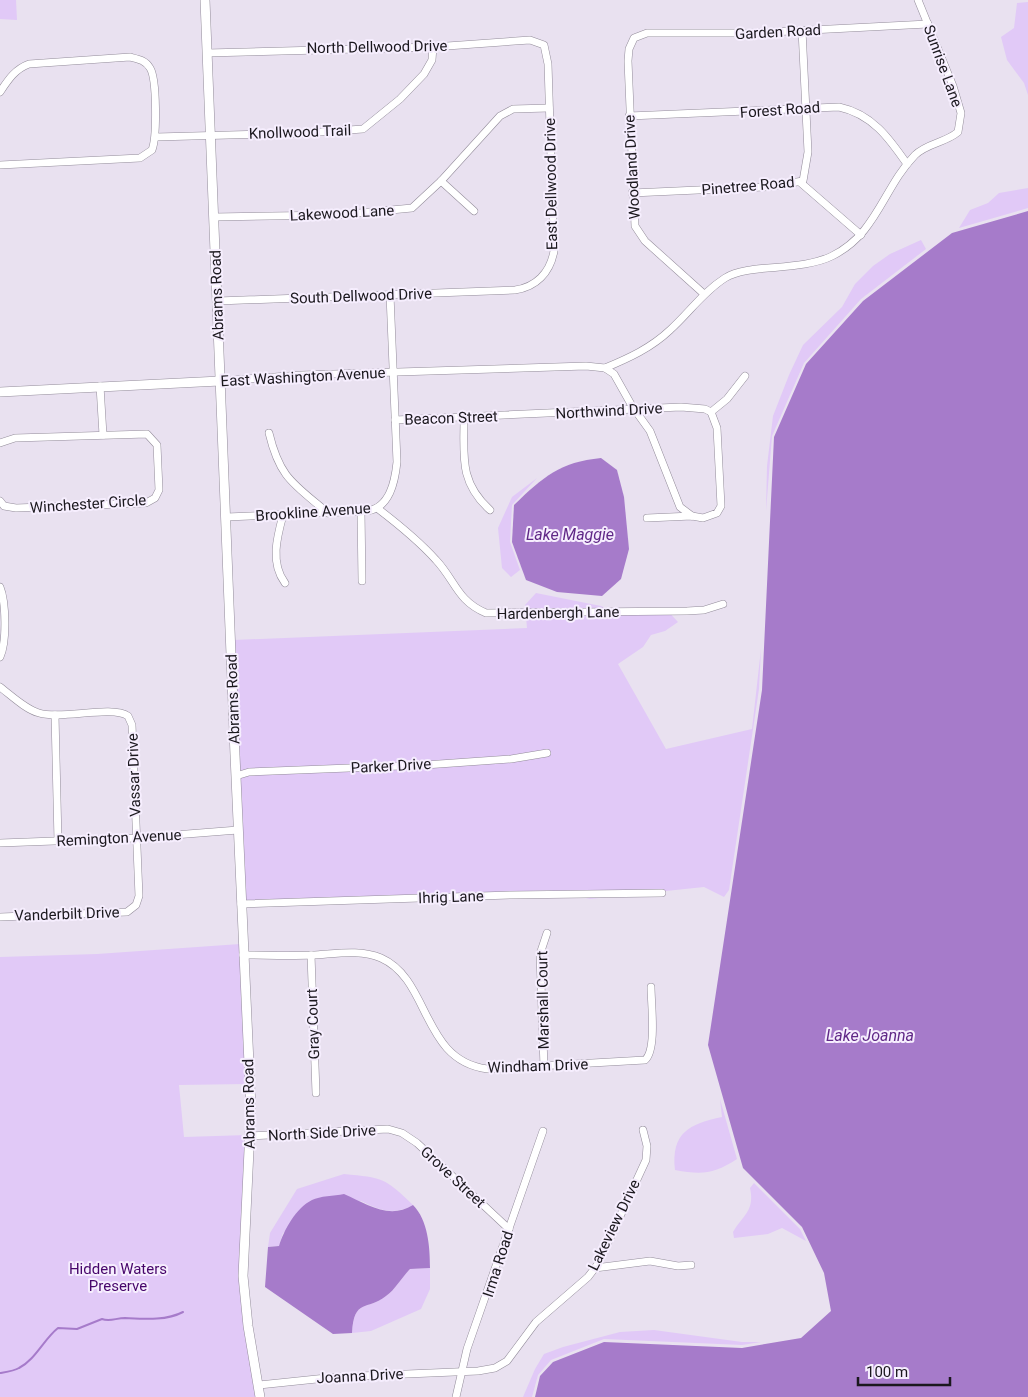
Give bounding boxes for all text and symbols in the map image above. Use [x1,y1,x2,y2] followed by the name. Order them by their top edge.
[735,21,821,43] street label: Garden Road
[920,22,966,110] street label: Sunrise Lane
[306,37,448,57] street label: North Dellwood Drive
[739,98,821,122] street label: Forest Road
[620,114,644,220] street label: Woodland Drive
[541,118,561,250] street label: East Dellwood Drive
[249,121,351,143] street label: Knollwood Trail
[701,173,795,199] street label: Pinetree Road
[289,201,395,225] street label: Lakewood Lane
[206,250,228,340] street label: Abrams Road
[290,285,432,307] street label: South Dellwood Drive
[220,364,386,390] street label: East Washington Avenue
[555,399,663,423] street label: Northwind Drive
[404,407,498,429] street label: Beacon Street
[29,491,147,517] street label: Winchester Circle
[255,499,371,525] street label: Brookline Avenue
[526,525,614,544] water label: Lake Maggie
[497,603,620,623] street label: Hardenbergh Lane
[222,654,244,744] street label: Abrams Road
[124,733,144,817] street label: Vassar Drive
[350,755,432,777] street label: Parker Drive
[56,826,182,850] street label: Remington Avenue
[418,887,484,907] street label: Ihrig Lane
[14,903,120,925] street label: Vanderbilt Drive
[533,951,553,1049] street label: Marshall Court
[303,988,323,1060] street label: Gray Court
[826,1026,914,1045] water label: Lake Joanna
[487,1055,589,1077] street label: Windham Drive
[239,1059,259,1149] street label: Abrams Road
[268,1121,376,1145] street label: North Side Drive
[417,1142,489,1212] street label: Grove Street
[584,1176,644,1273] street label: Lakeview Drive
[479,1229,517,1299] street label: Irma Road
[69,1260,167,1295] park label: Hidden Waters Preserve
[858,1354,950,1386] scale bar
[866,1363,908,1381] text: 100 m
[316,1365,404,1387] street label: Joanna Drive

